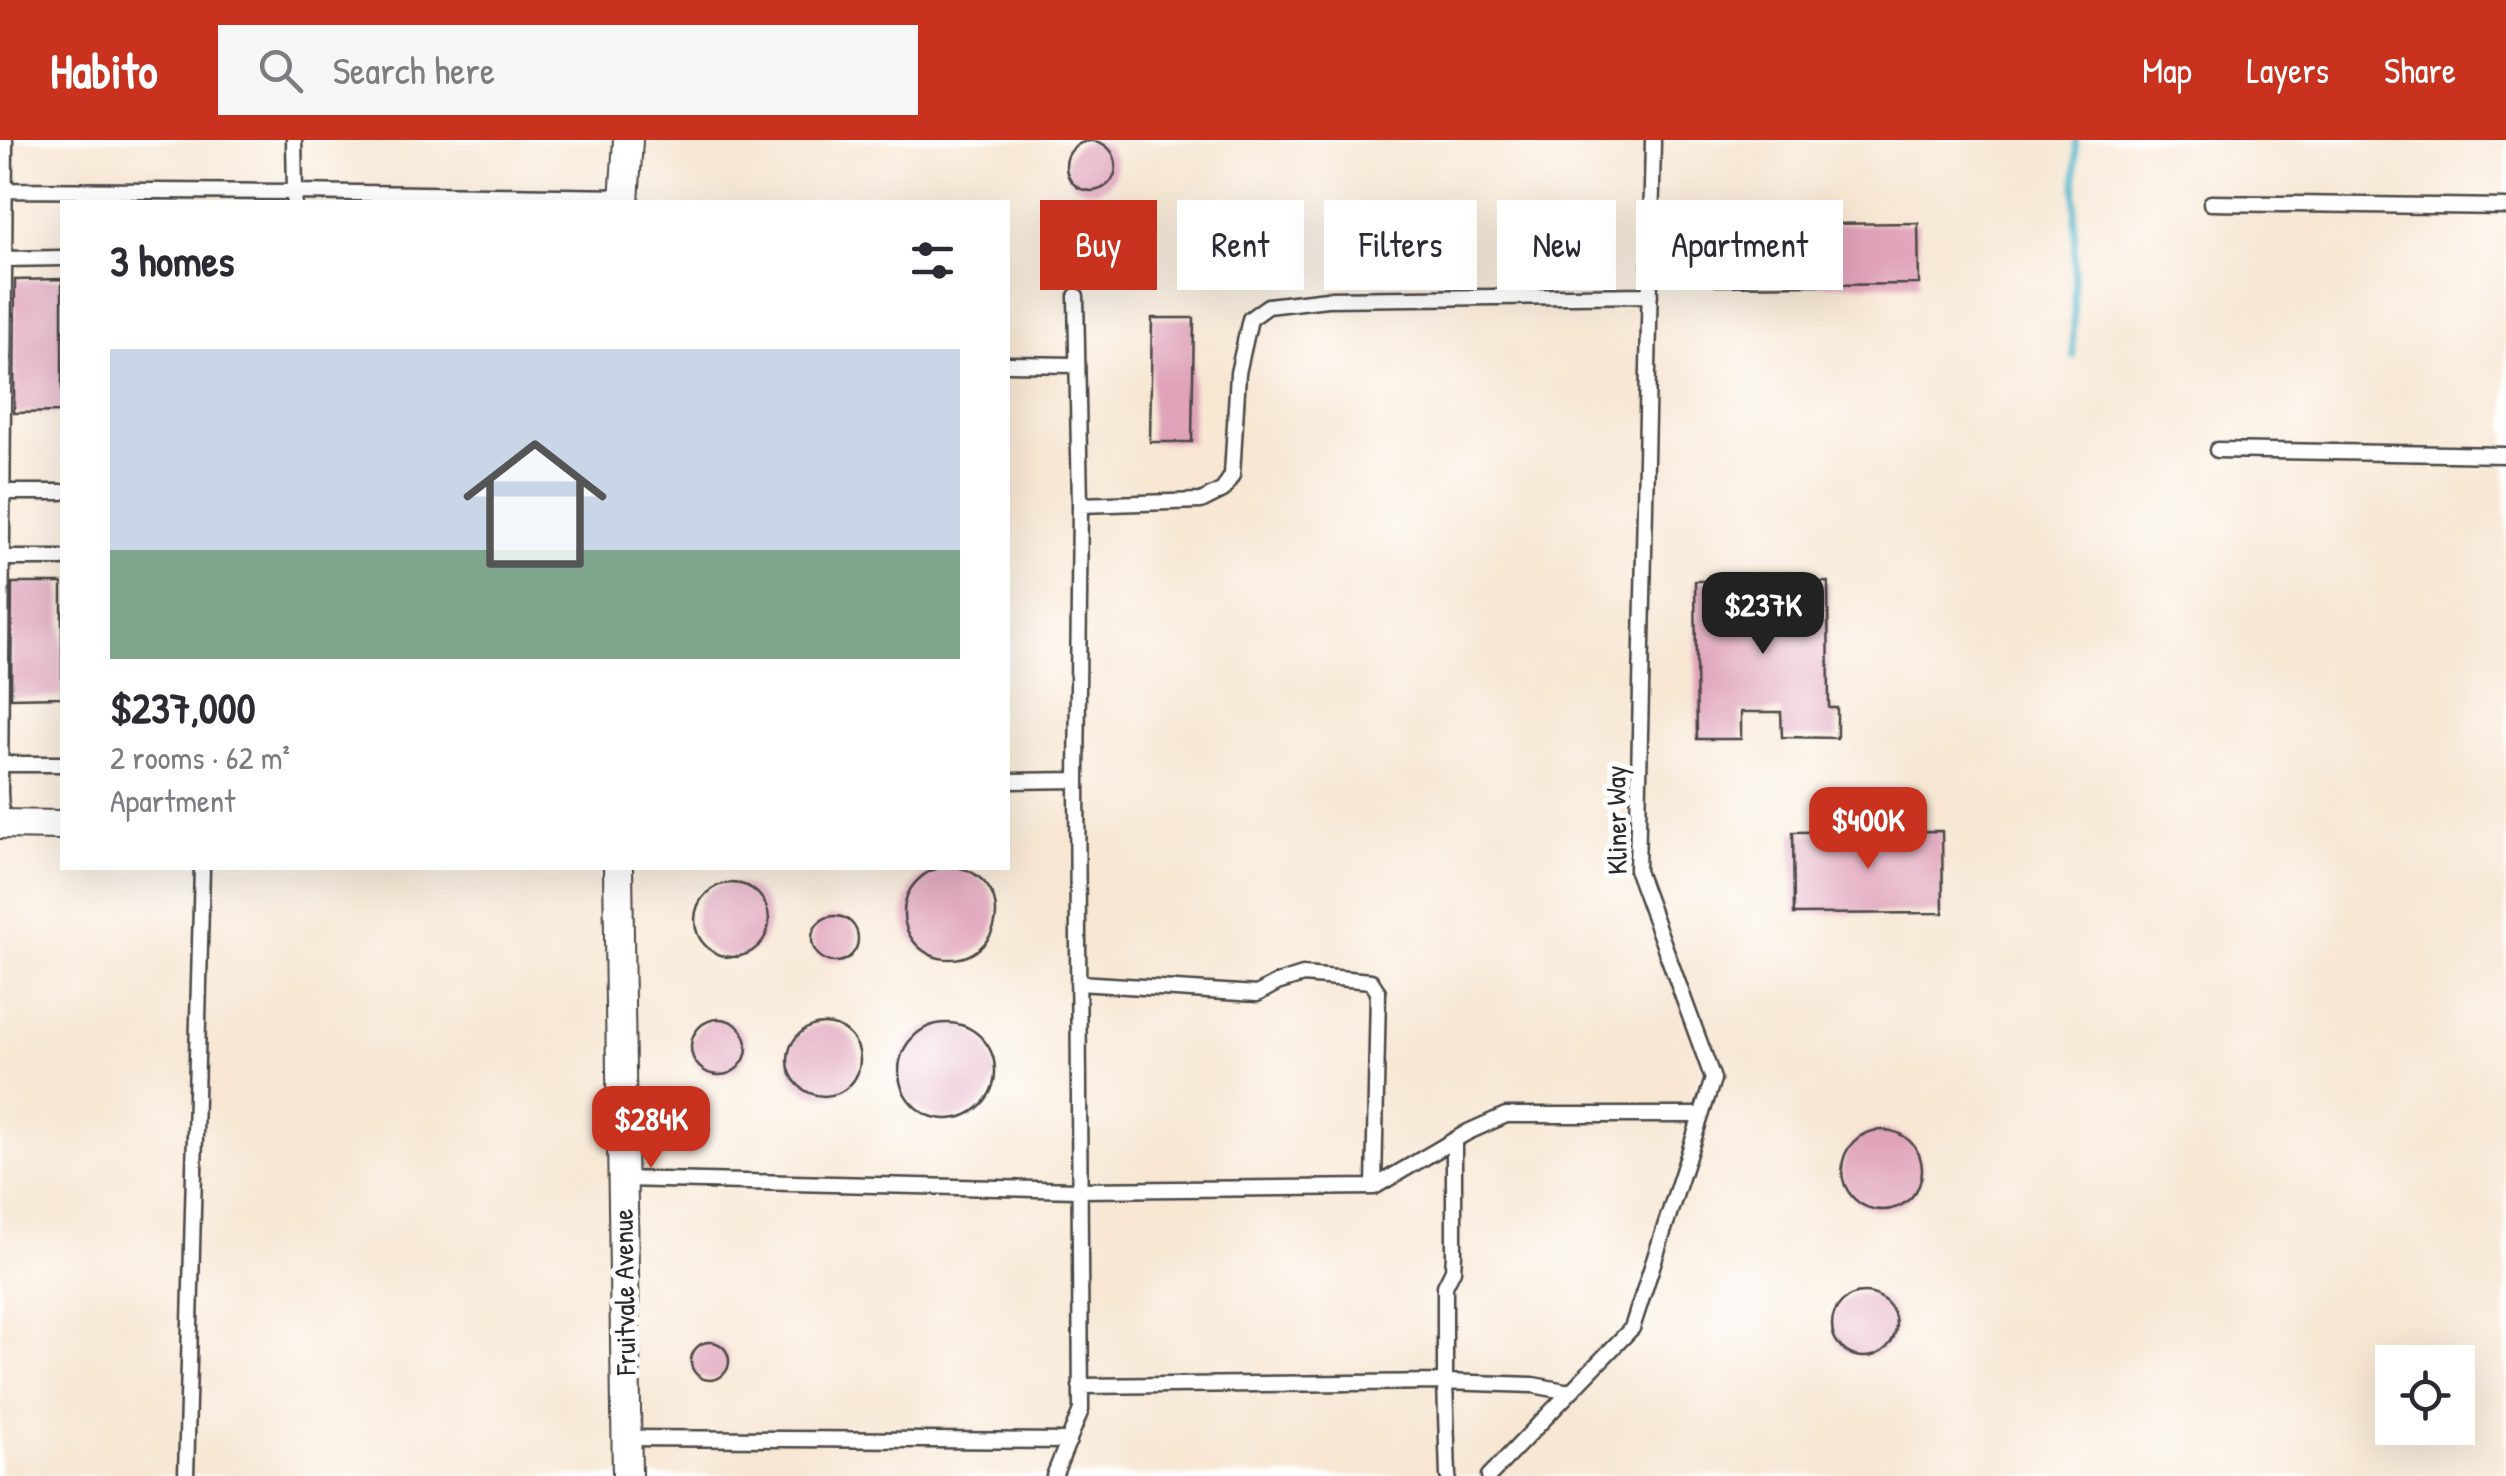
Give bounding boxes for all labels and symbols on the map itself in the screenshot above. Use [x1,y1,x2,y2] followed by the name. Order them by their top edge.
[1693,572,1833,657] pin: $237K
[1596,765,1636,875] street label: Kliner Way
[1798,787,1938,872] pin: $400K
[581,1086,721,1171] pin: $284K
[604,1208,644,1377] street label: Fruitvale Avenue

